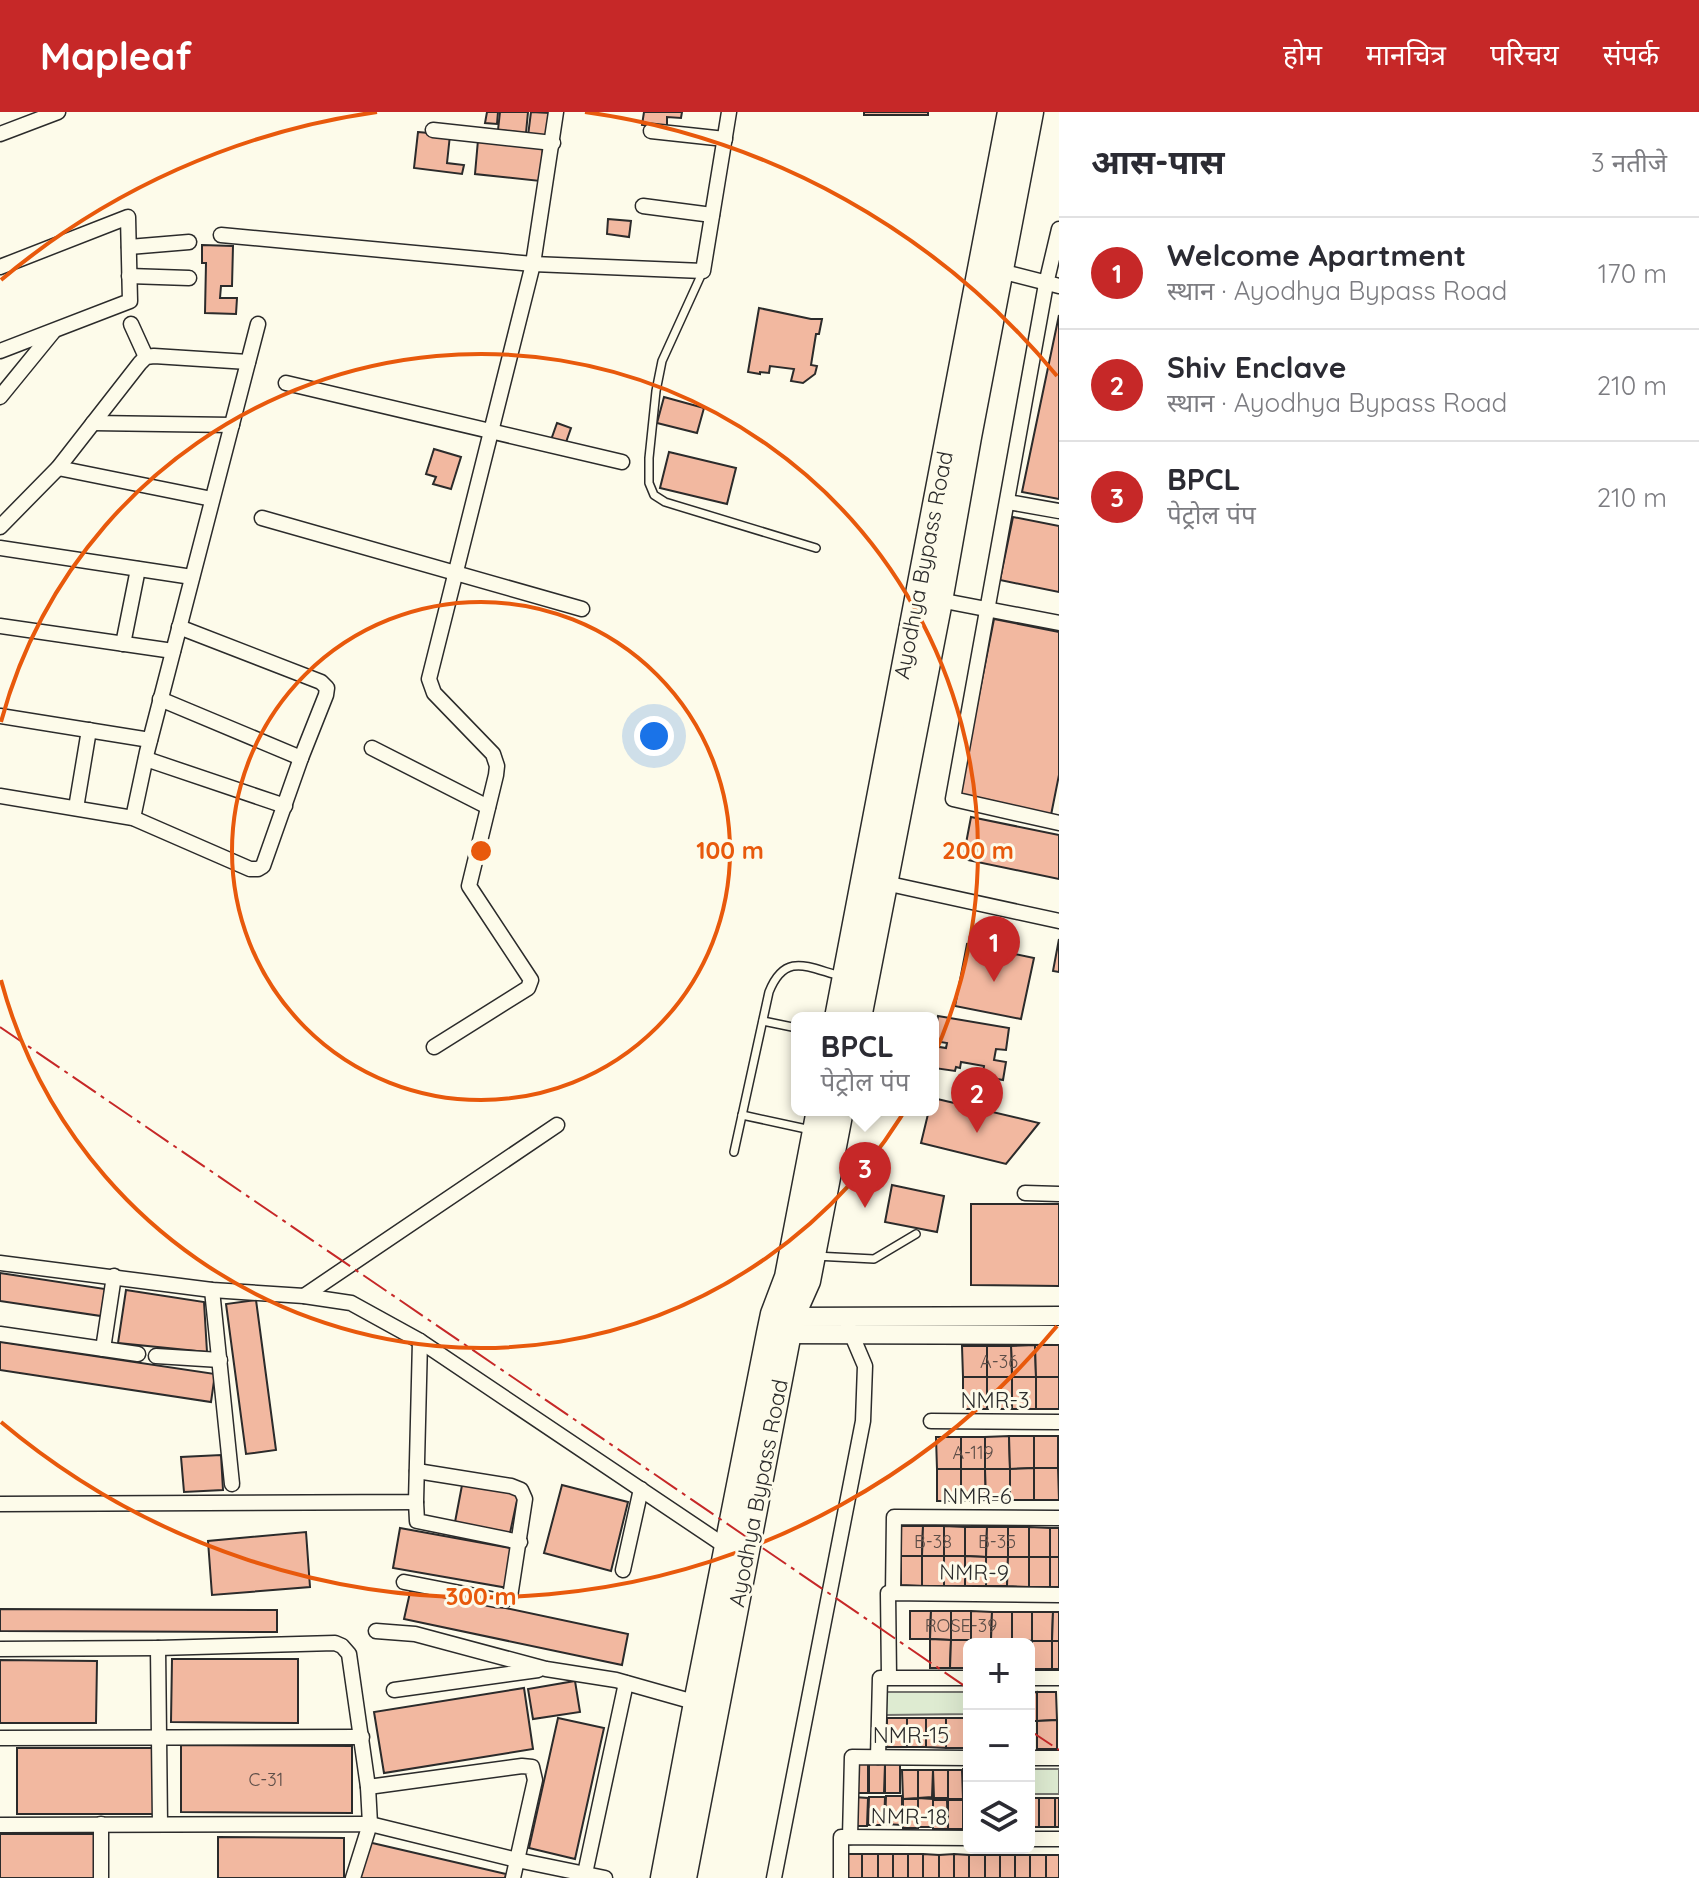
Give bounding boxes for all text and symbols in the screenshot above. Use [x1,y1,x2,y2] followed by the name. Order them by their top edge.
[40,32,192,80] text: Mapleaf
[1283,37,1322,72] text: होम
[1366,37,1446,72] text: मानचित्र
[1490,37,1559,72] text: परिचय
[1603,37,1659,72] text: संपर्क
[1091,140,1225,183] text: आस-पास
[1591,146,1667,179] text: 3 नतीजे
[1167,236,1466,274] text: Welcome Apartment
[1112,257,1122,290] text: 1
[1598,257,1667,290] text: 170 m
[1167,274,1507,307] text: स्थान · Ayodhya Bypass Road
[1167,348,1346,386] text: Shiv Enclave
[1110,369,1124,402] text: 2
[1597,369,1667,402] text: 210 m
[1167,386,1507,419] text: स्थान · Ayodhya Bypass Road
[887,449,959,681] street label: Ayodhya Bypass Road
[1167,460,1240,498] text: BPCL
[1110,481,1124,514] text: 3
[1597,481,1667,514] text: 210 m
[1167,498,1256,531] text: पेट्रोल पंप
[634,716,674,756] your location
[696,835,764,865] text: 100 m
[942,835,1014,865] text: 200 m
[467,837,495,865] centre of rings
[968,916,1020,982] pin: 1
[791,1012,939,1116] popup
[821,1027,894,1065] text: BPCL
[821,1065,909,1098] text: पेट्रोल पंप
[951,1067,1003,1133] pin: 2
[839,1142,891,1208] pin: 3
[980,1350,1018,1373] house number: A-36
[722,1377,794,1609] street label: Ayodhya Bypass Road
[960,1386,1030,1414] street label: NMR-3
[952,1441,994,1464] house number: A-119
[942,1482,1012,1510] street label: NMR-6
[914,1530,952,1553] house number: B-38
[978,1530,1016,1553] house number: B-35
[939,1557,1009,1587] street label: NMR-9
[445,1581,517,1611] text: 300 m
[925,1614,997,1637] house number: ROSE-39
[963,1638,1035,1854] map controls
[963,1638,1035,1710] button: +
[963,1710,1035,1782] button: −
[873,1721,949,1749] street label: NMR-15
[249,1768,283,1791] house number: C-31
[963,1782,1035,1854] button: layers
[871,1801,947,1831] street label: NMR-18

